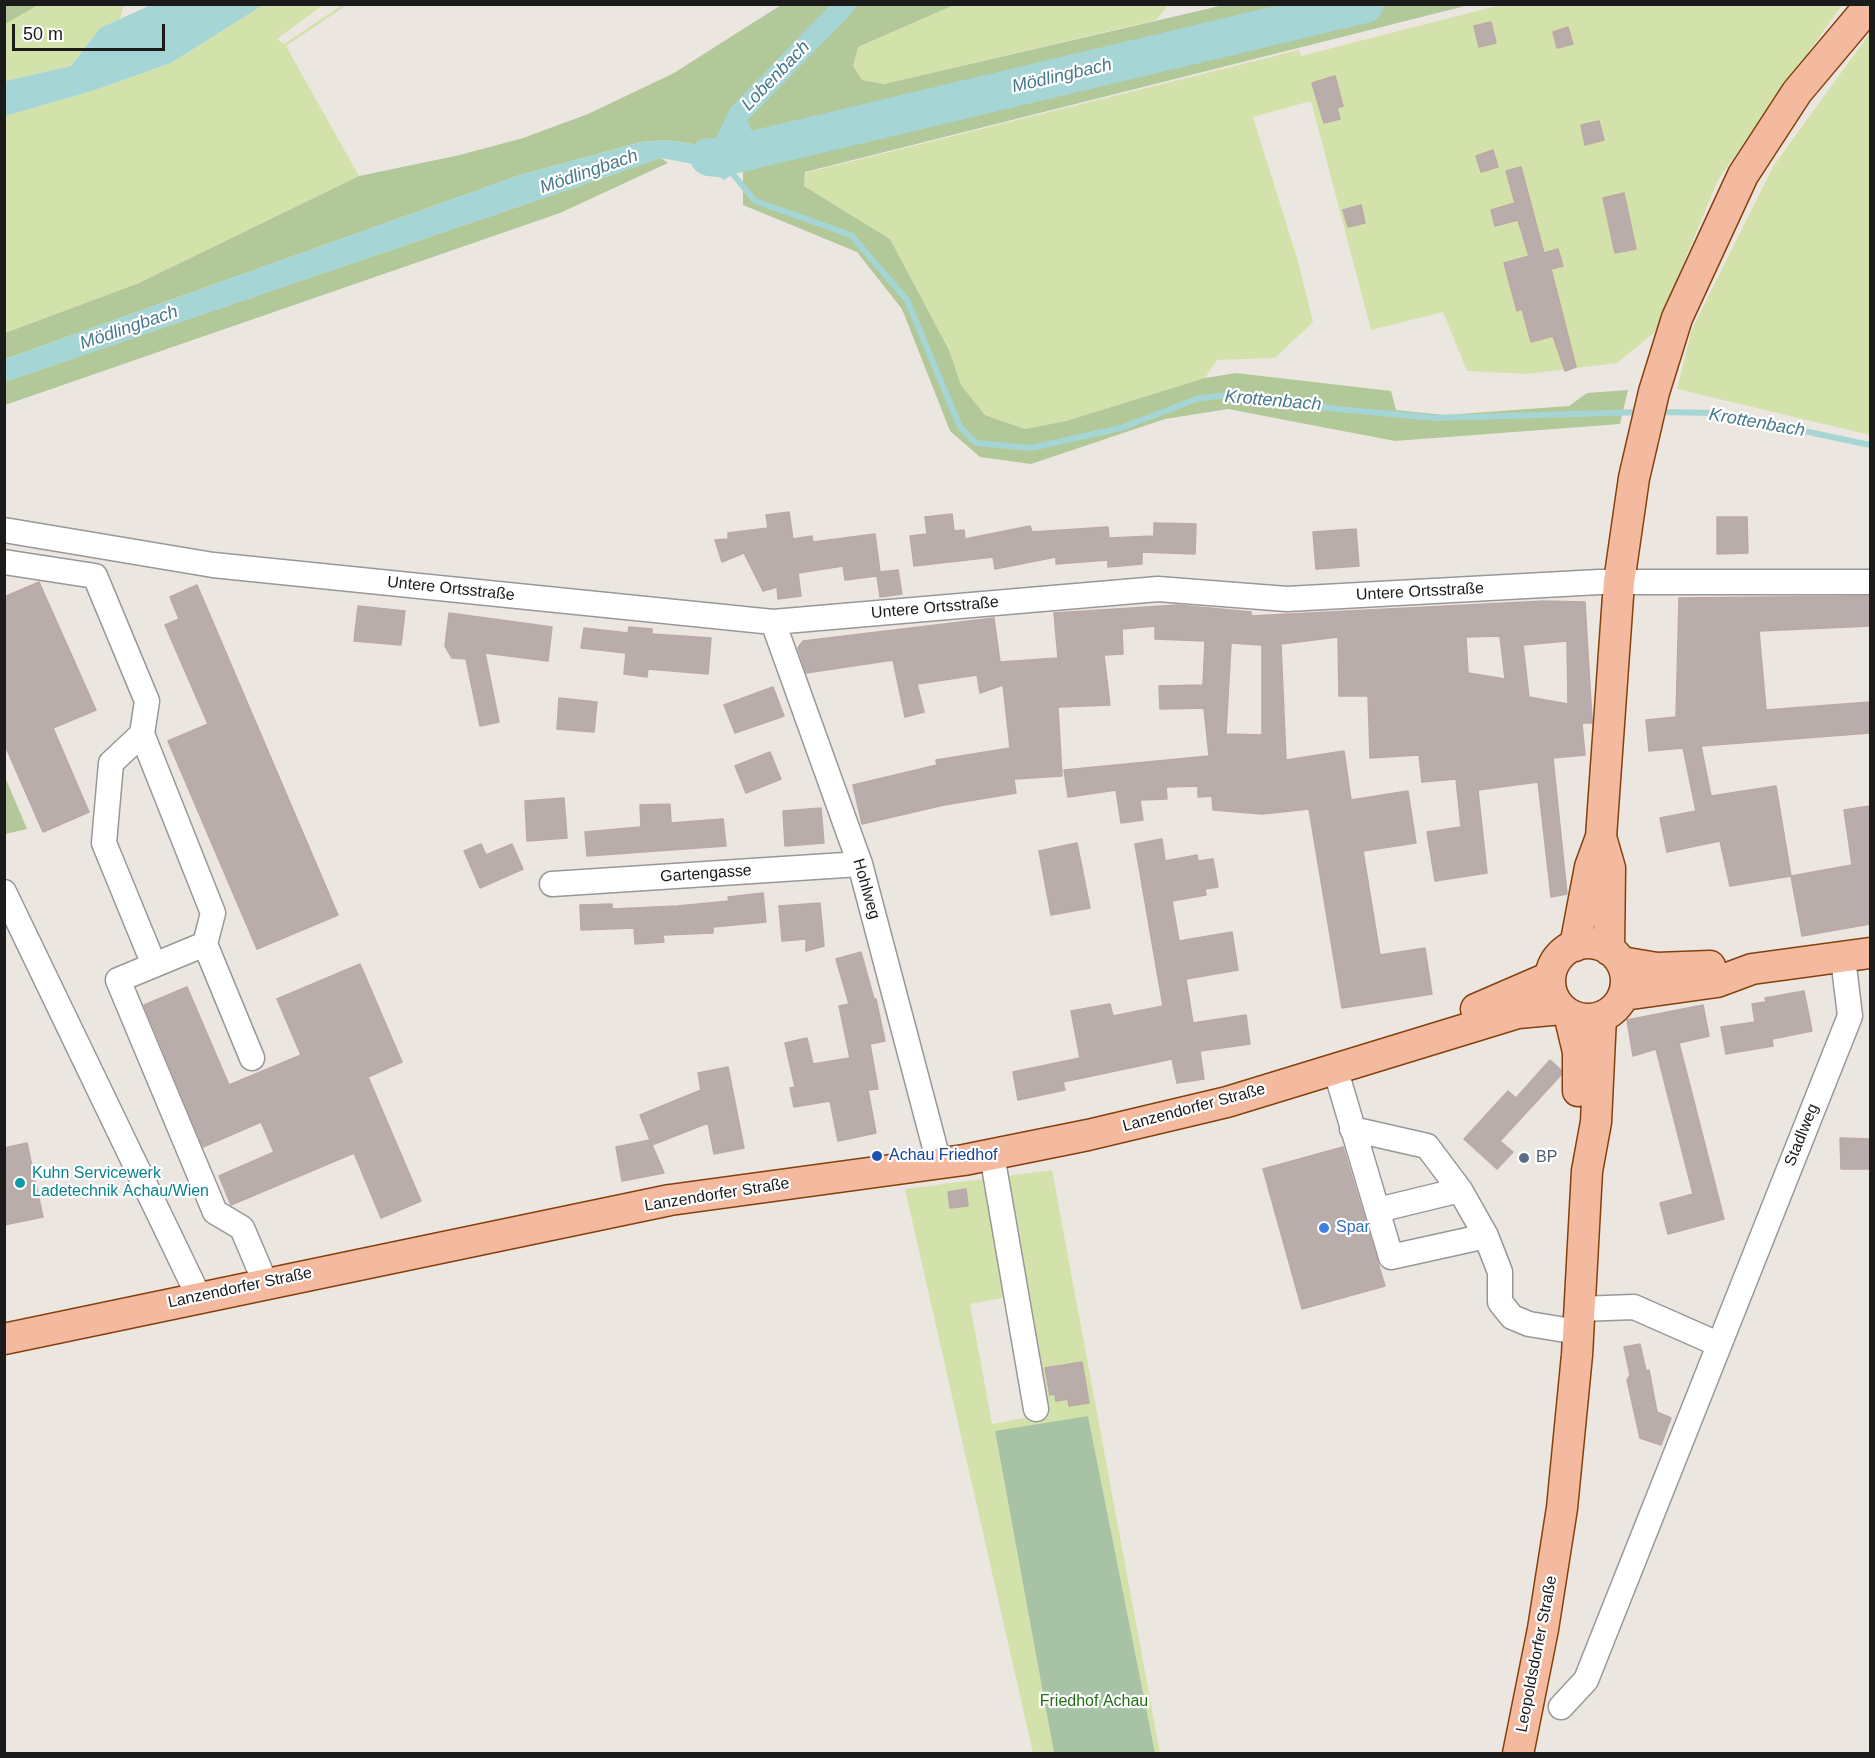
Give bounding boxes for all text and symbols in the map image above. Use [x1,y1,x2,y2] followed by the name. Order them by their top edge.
[15,12,168,50] scale bar
[23,24,63,44] text: 50 m
[737,36,815,116] water label: Lobenbach
[1010,54,1114,98] water label: Mödlingbach
[537,145,641,199] water label: Mödlingbach
[77,301,181,355] water label: Mödlingbach
[1224,386,1322,416] water label: Krottenbach
[1707,404,1807,442] water label: Krottenbach
[386,573,516,605] street label: Untere Ortsstraße
[1356,579,1484,605] street label: Untere Ortsstraße
[870,593,1000,623] street label: Untere Ortsstraße
[848,856,884,922] street label: Hohlweg
[660,861,752,887] street label: Gartengasse
[1121,1080,1267,1136] street label: Lanzendorfer Straße
[1781,1101,1823,1169] street label: Stadlweg
[889,1146,998,1166] place label: Achau Friedhof
[1536,1148,1557,1168] place label: BP
[870,1149,884,1163] marker: Achau Friedhof
[1517,1151,1531,1165] marker: BP
[32,1164,209,1202] place label: Kuhn Servicewerk Ladetechnik Achau/Wien
[643,1174,791,1216] street label: Lanzendorfer Straße
[13,1176,27,1190] marker: Kuhn Servicewerk Ladetechnik Achau/Wien
[1336,1218,1370,1238] place label: Spar
[1317,1221,1331,1235] marker: Spar
[166,1263,314,1313] street label: Lanzendorfer Straße
[1512,1574,1562,1734] street label: Leopoldsdorfer Straße
[1040,1692,1148,1712] park label: Friedhof Achau

